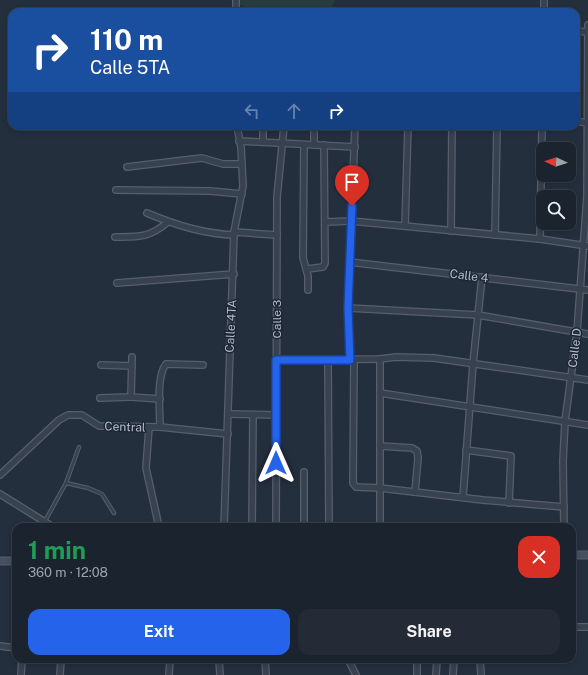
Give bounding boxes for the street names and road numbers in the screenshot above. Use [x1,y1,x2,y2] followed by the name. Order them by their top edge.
[449,267,490,285] street label: Calle 4
[223,299,239,353] street label: Calle 4TA
[270,300,284,338] street label: Calle 3
[566,328,584,368] street label: Calle D
[104,419,146,435] street label: Central

